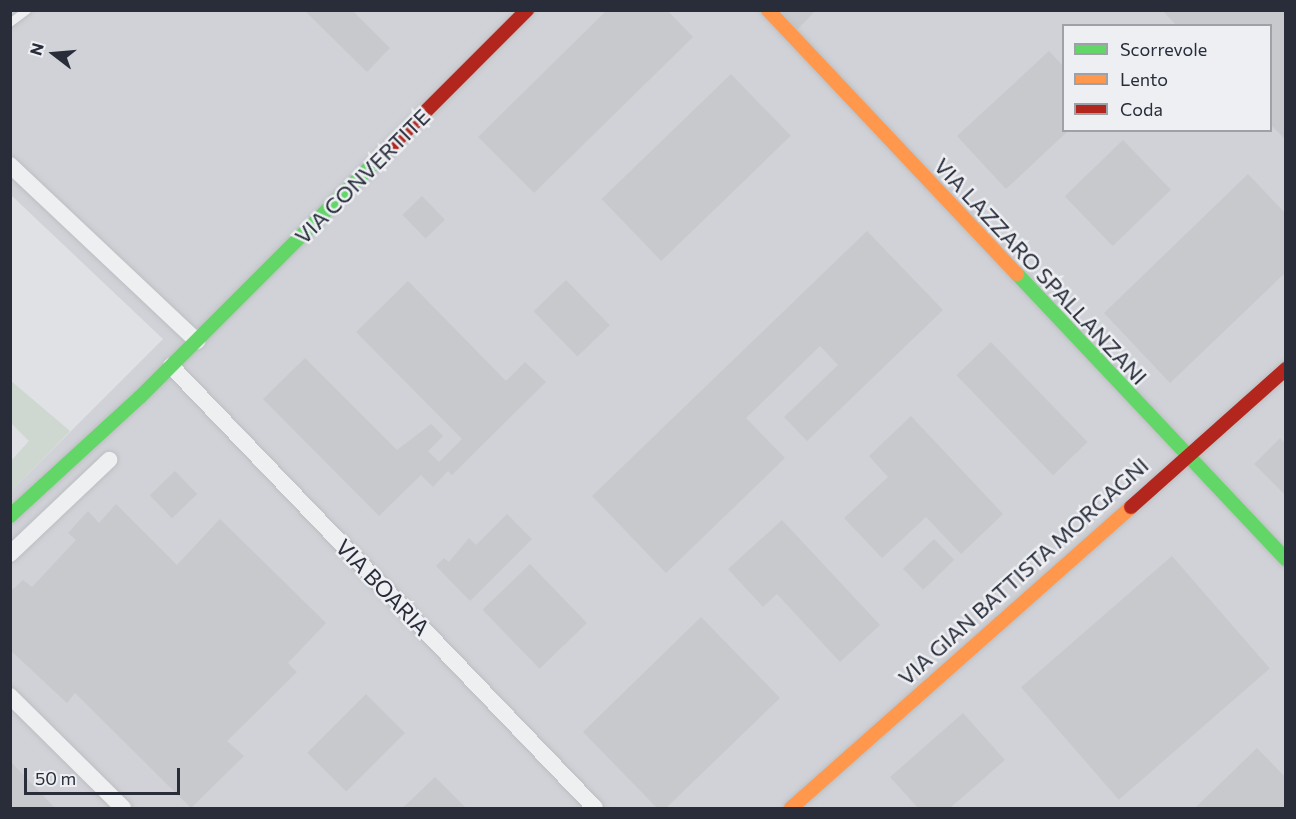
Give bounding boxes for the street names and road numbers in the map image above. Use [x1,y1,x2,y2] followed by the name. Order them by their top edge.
[289,103,435,249] street label: VIA CONVERTITE
[929,152,1153,390] street label: VIA LAZZARO SPALLANZANI
[893,452,1153,690] street label: VIA GIAN BATTISTA MORGAGNI
[331,533,435,641] street label: VIA BOARIA

